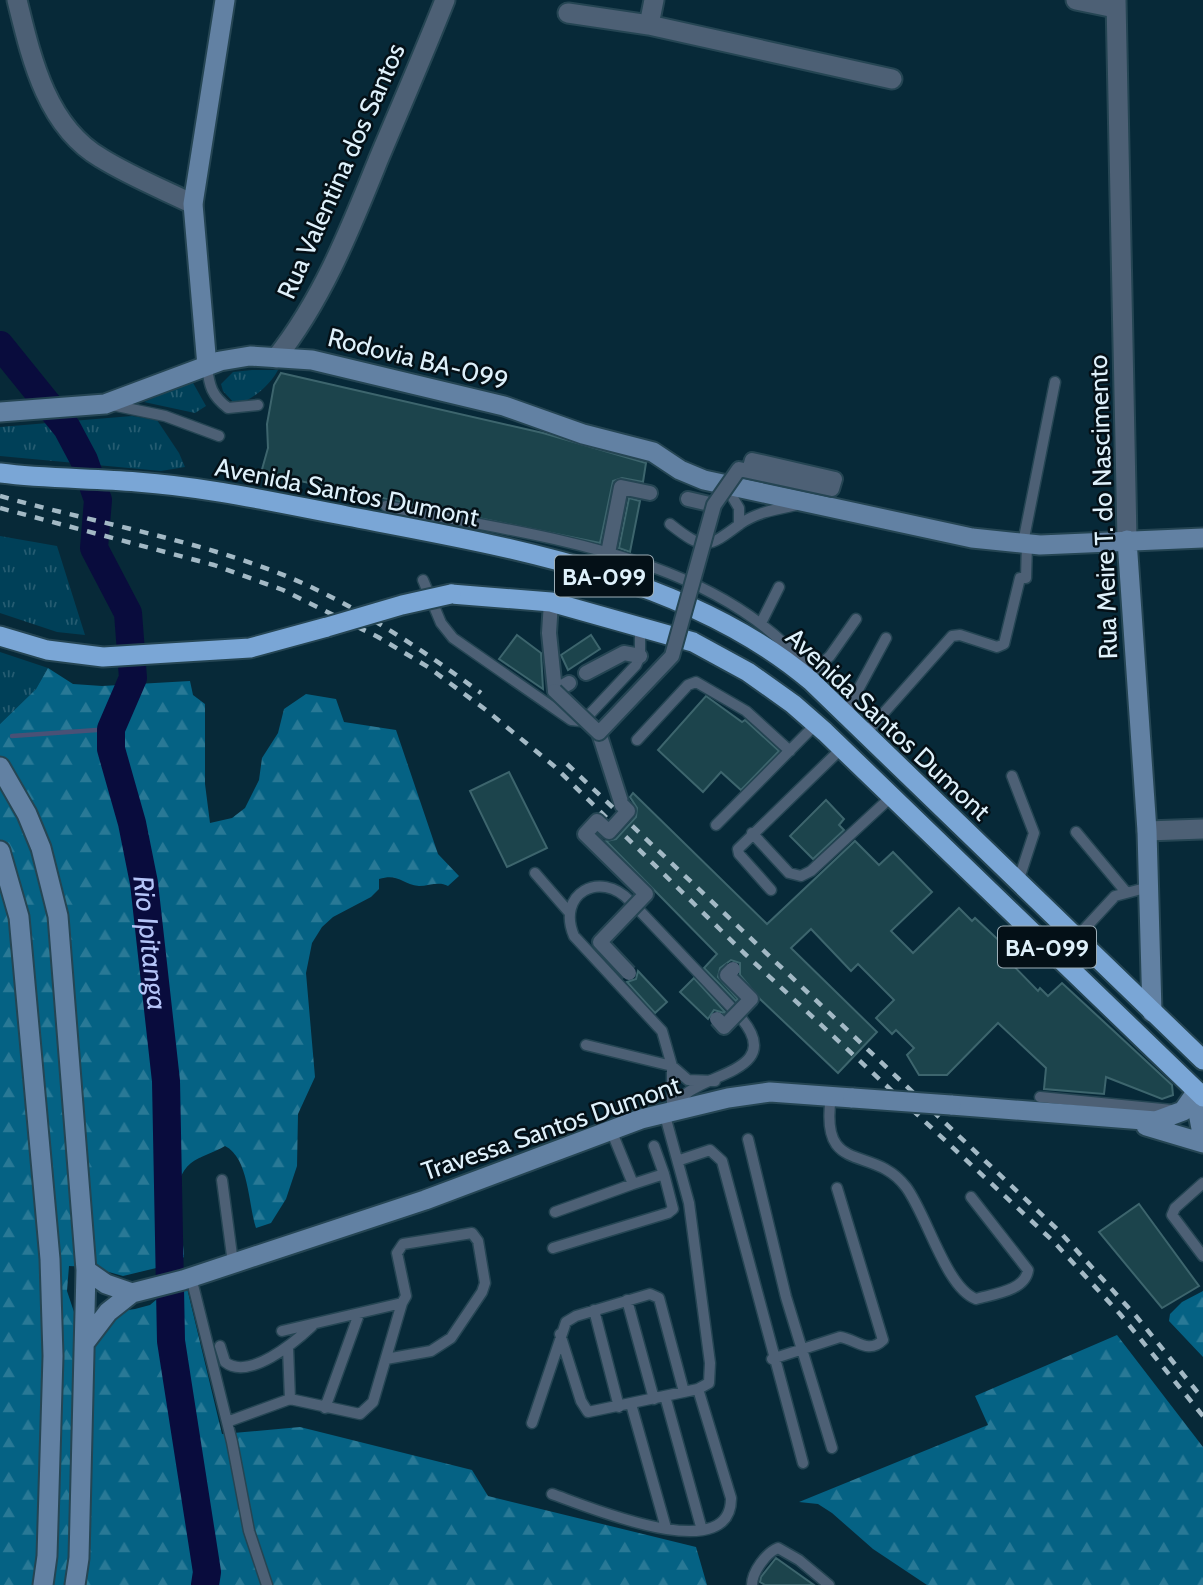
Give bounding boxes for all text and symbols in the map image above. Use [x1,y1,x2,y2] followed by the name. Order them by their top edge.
[270,38,412,304] street label: Rua Valentina dos Santos
[324,321,512,397] street label: Rodovia BA-099
[1082,354,1124,660] street label: Rua Meire T. do Nascimento
[212,451,482,533] street label: Avenida Santos Dumont
[555,556,653,596] road number: BA-099
[779,621,997,827] street label: Avenida Santos Dumont
[126,874,175,1012] water label: Rio Ipitanga
[998,926,1096,967] road number: BA-099
[417,1069,685,1187] street label: Travessa Santos Dumont

